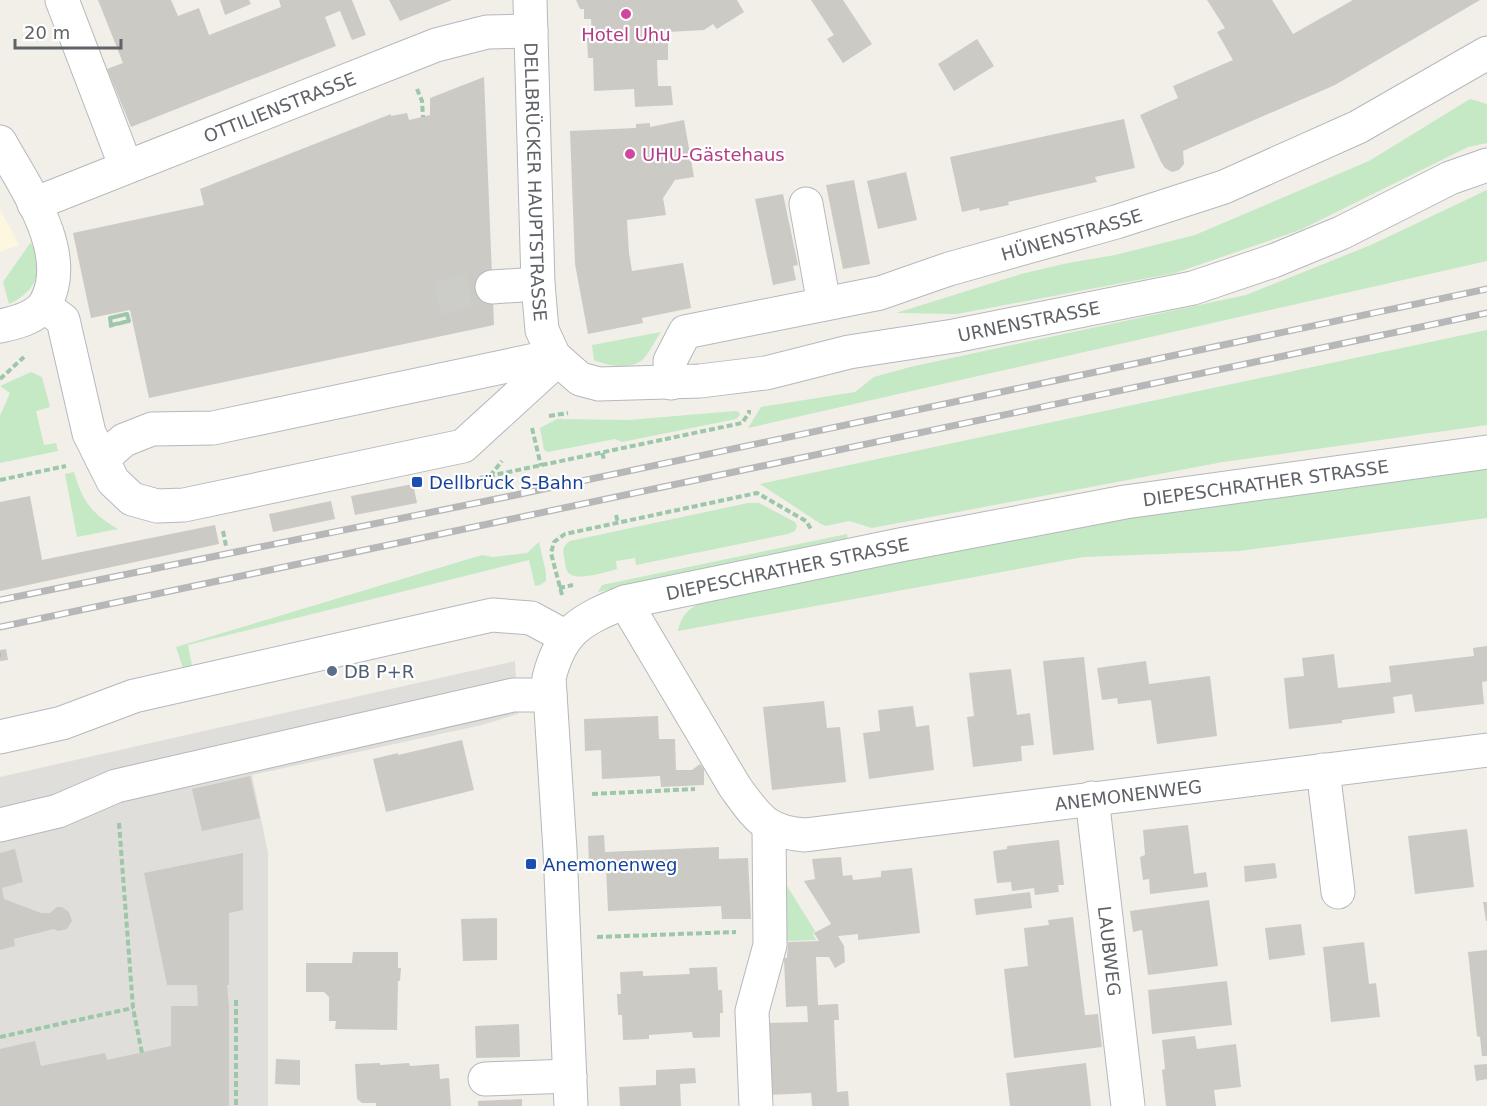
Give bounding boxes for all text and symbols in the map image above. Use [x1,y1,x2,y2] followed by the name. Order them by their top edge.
[619,7,633,21] marker: Hotel Uhu
[15,12,122,50] scale bar
[24,22,70,43] text: 20 m
[581,24,671,45] place label: Hotel Uhu
[521,42,552,322] street label: DELLBRÜCKER HAUPTSTRASSE
[200,67,359,146] street label: OTTILIENSTRASSE
[642,144,785,165] place label: UHU-Gästehaus
[623,147,637,161] marker: UHU-Gästehaus
[999,204,1145,264] street label: HÜNENSTRASSE
[956,296,1102,346] street label: URNENSTRASSE
[1141,455,1390,510] street label: DIEPESCHRATHER STRASSE
[429,472,584,493] place label: Dellbrück S-Bahn
[410,475,424,489] marker: Dellbrück S-Bahn
[664,533,911,604] street label: DIEPESCHRATHER STRASSE
[344,661,414,682] place label: DB P+R
[325,664,339,678] marker: DB P+R
[1053,775,1203,814] street label: ANEMONENWEG
[543,854,677,875] place label: Anemonenweg
[524,857,538,871] marker: Anemonenweg
[1094,905,1126,997] street label: LAUBWEG

